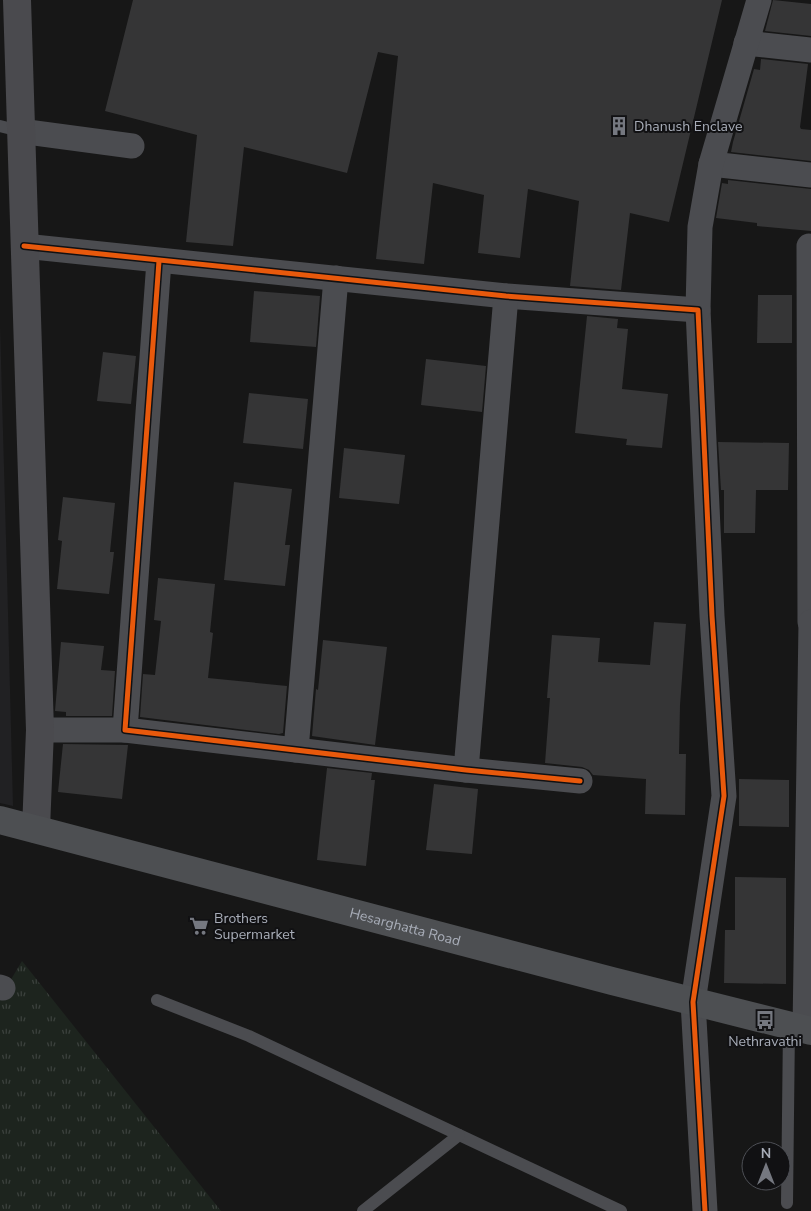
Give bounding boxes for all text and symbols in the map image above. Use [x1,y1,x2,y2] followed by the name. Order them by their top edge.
[608,115,630,137] building icon: Dhanush Enclave
[634,117,743,136] place label: Dhanush Enclave
[348,903,463,951] street label: Hesarghatta Road
[214,909,295,944] place label: Brothers Supermarket
[188,915,210,937] supermarket icon: Brothers Supermarket
[754,1009,776,1031] bus stop icon: Nethravathi
[728,1032,802,1051] place label: Nethravathi
[741,1141,791,1191] north arrow
[761,1144,771,1163] text: N

